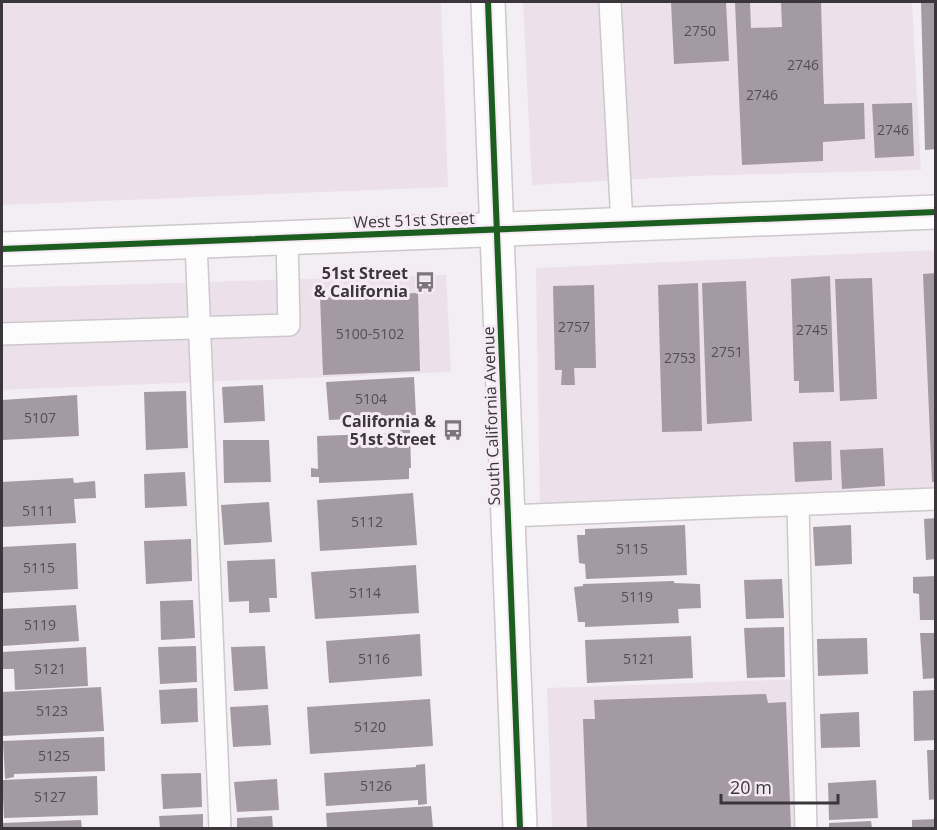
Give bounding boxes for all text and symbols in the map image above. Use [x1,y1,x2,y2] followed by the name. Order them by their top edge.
[684,21,716,40] house number: 2750
[787,55,819,74] house number: 2746
[746,85,778,104] house number: 2746
[877,120,909,139] house number: 2746
[353,207,475,233] street label: West 51st Street
[314,262,408,302] place label: 51st Street & California
[413,270,437,294] bus stop icon: 51st Street & California
[558,317,590,336] house number: 2757
[796,320,828,339] house number: 2745
[336,324,404,343] house number: 5100-5102
[477,326,505,506] street label: South California Avenue
[711,342,743,361] house number: 2751
[664,348,696,367] house number: 2753
[355,389,387,408] house number: 5104
[24,408,56,427] house number: 5107
[342,410,436,450] place label: California & 51st Street
[441,418,465,442] bus stop icon: California & 51st Street
[22,501,54,520] house number: 5111
[351,512,383,531] house number: 5112
[616,539,648,558] house number: 5115
[23,558,55,577] house number: 5115
[349,583,381,602] house number: 5114
[621,587,653,606] house number: 5119
[24,615,56,634] house number: 5119
[358,649,390,668] house number: 5116
[623,649,655,668] house number: 5121
[34,659,66,678] house number: 5121
[36,701,68,720] house number: 5123
[354,717,386,736] house number: 5120
[38,746,70,765] house number: 5125
[721,767,838,805] scale bar
[730,775,772,799] text: 20 m
[360,776,392,795] house number: 5126
[34,787,66,806] house number: 5127

